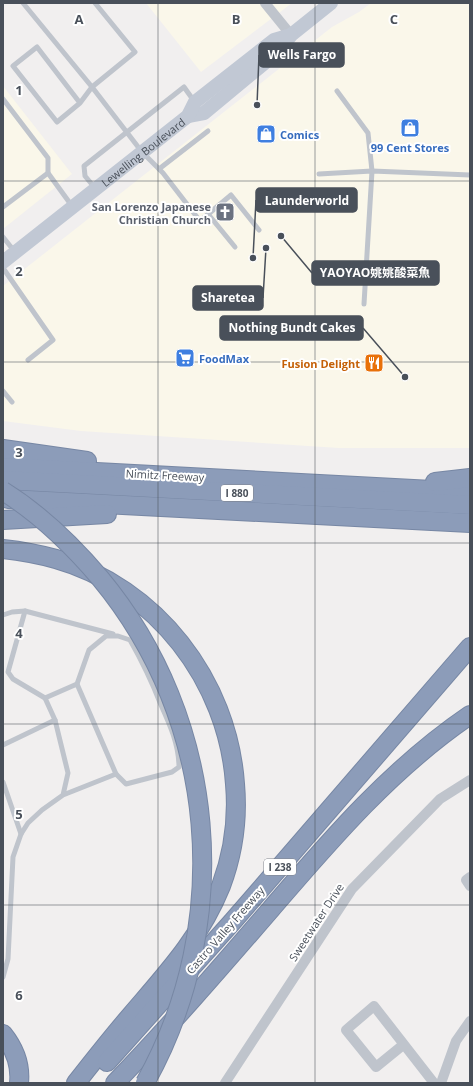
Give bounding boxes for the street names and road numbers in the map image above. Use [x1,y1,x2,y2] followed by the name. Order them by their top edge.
[98,114,188,189] street label: Lewelling Boulevard
[125,465,205,485] street label: Nimitz Freeway
[221,485,253,501] road number: I 880
[264,859,296,875] road number: I 238
[285,880,347,964] street label: Sweetwater Drive
[183,883,268,977] street label: Castro Valley Freeway

